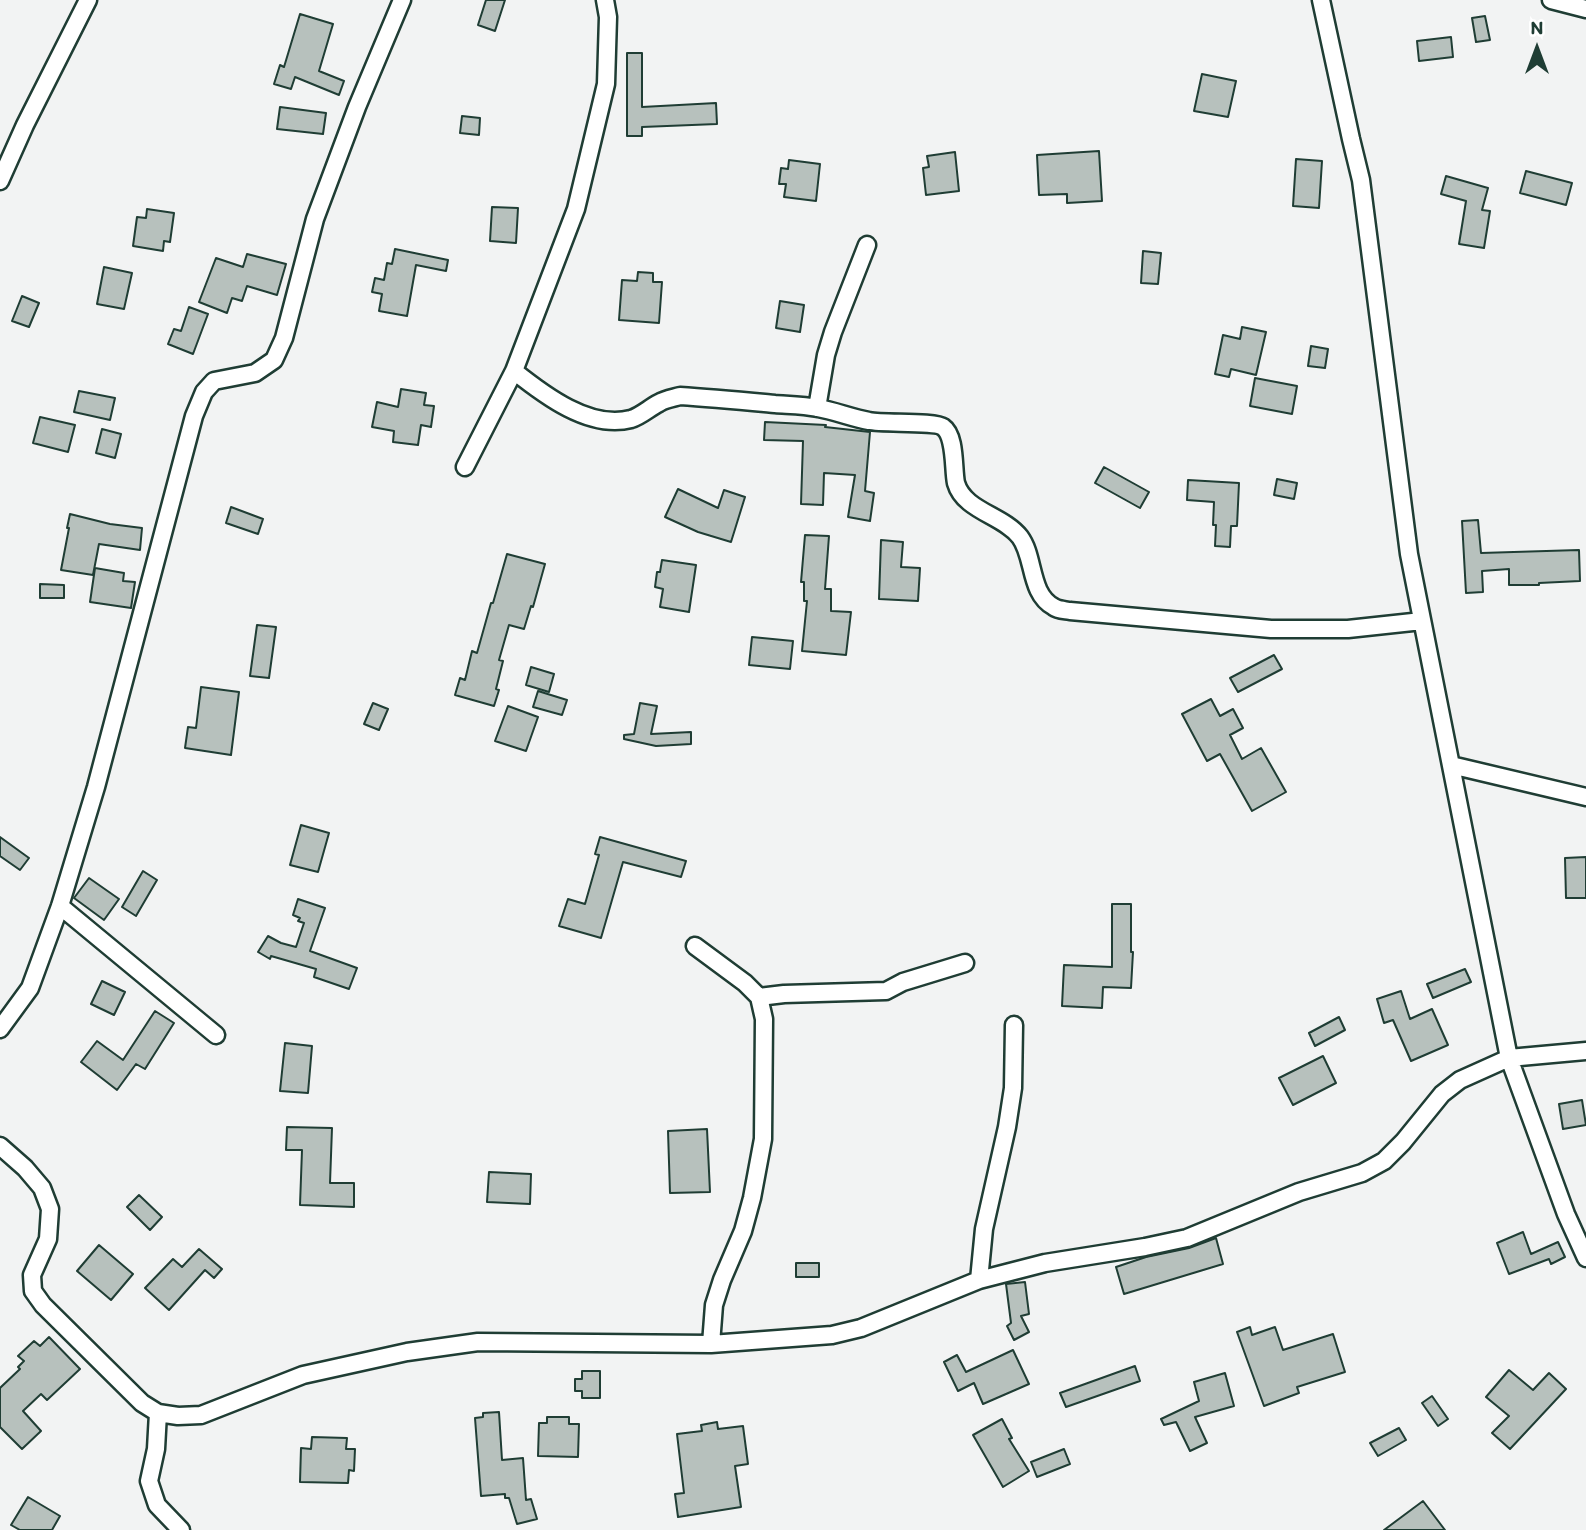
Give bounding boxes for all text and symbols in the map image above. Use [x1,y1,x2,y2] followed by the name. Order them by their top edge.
[1502,14,1572,84] north arrow
[1531,16,1543,39] text: N

